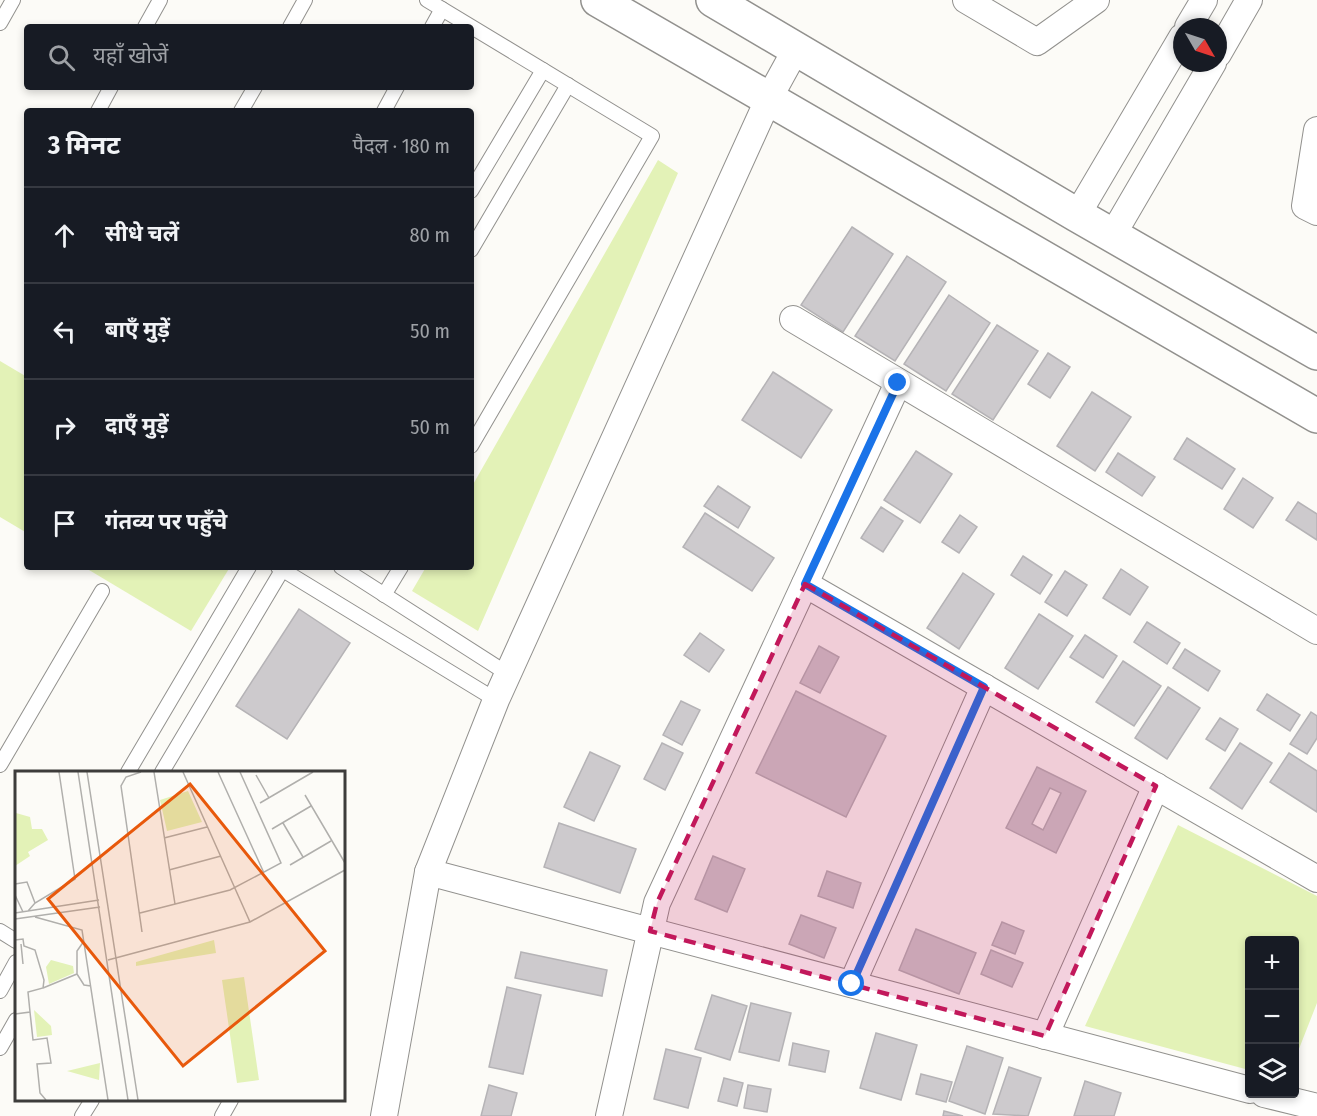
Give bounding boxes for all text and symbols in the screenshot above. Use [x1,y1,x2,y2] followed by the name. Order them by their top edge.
[1173,18,1227,72] north arrow
[24,24,474,90] search box
[45,41,78,74] icon: search
[93,42,168,69] text: यहाँ खोजें
[48,130,120,161] text: 3 मिनट
[353,134,450,158] text: पैदल · 180 m
[48,219,81,252] icon: ahead
[105,220,179,247] text: सीधे चलें
[410,223,450,247] text: 80 m
[48,315,81,348] icon: left
[105,316,170,343] text: बाएँ मुड़ें
[410,319,450,343] text: 50 m
[884,369,910,395] route end
[48,411,81,444] icon: right
[105,412,169,439] text: दाएँ मुड़ें
[410,415,450,439] text: 50 m
[48,507,81,540] icon: arrive
[105,508,227,535] text: गंतव्य पर पहुँचे
[15,771,345,1101] inset map
[1245,936,1299,1098] map controls
[1245,936,1299,990] button: +
[838,970,864,996] route start
[1245,990,1299,1044] button: −
[1245,1044,1299,1098] button: layers

